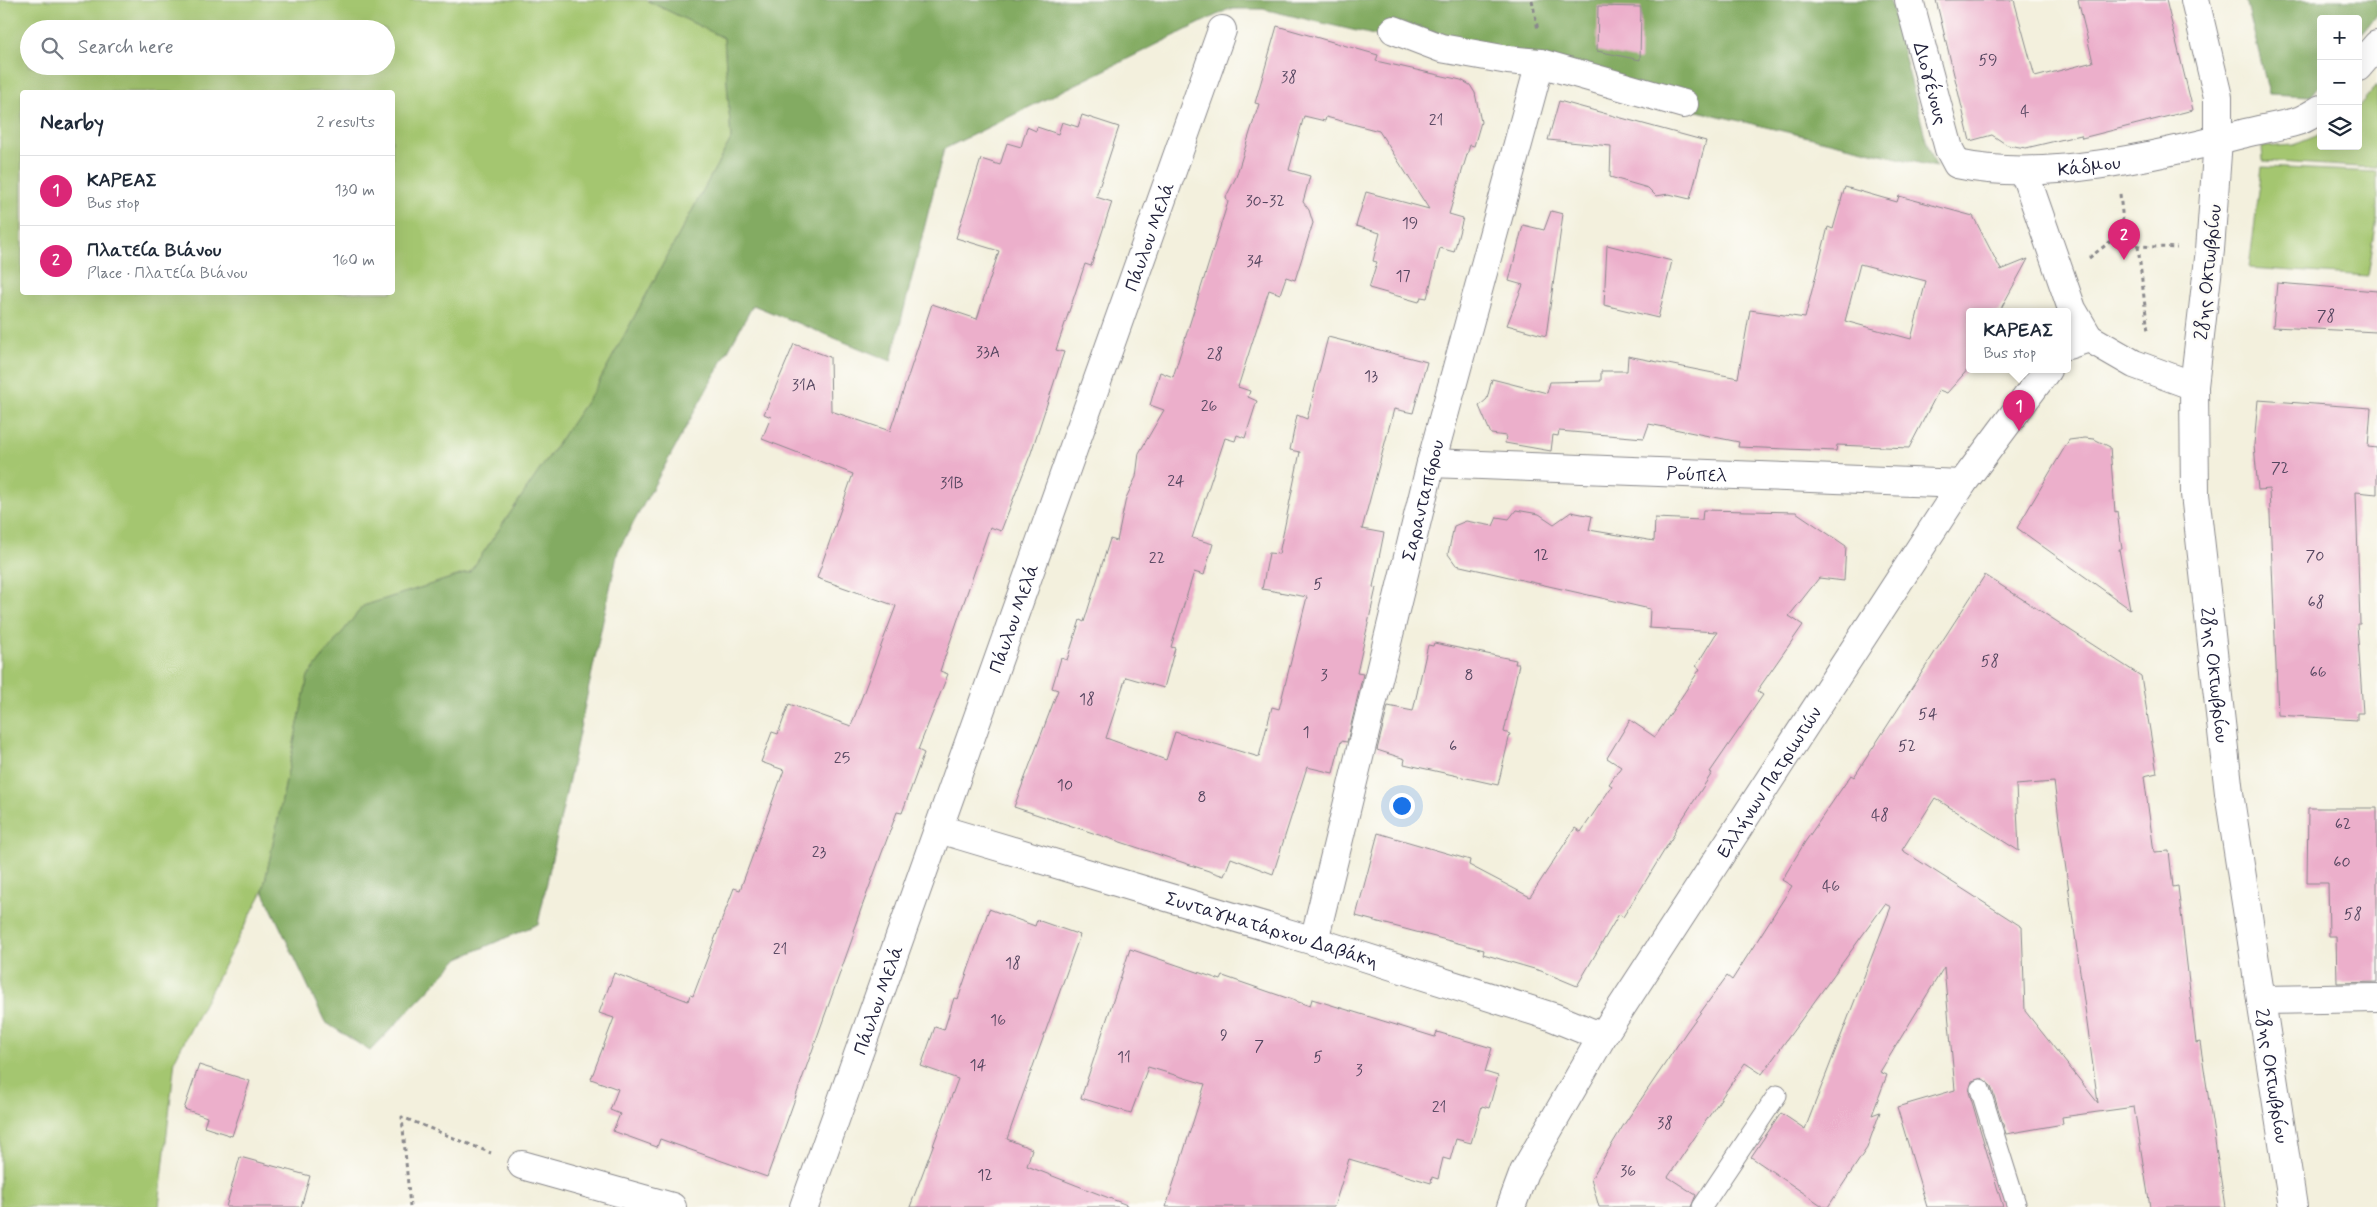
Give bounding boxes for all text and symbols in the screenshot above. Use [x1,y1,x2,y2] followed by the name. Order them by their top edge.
[2317,15,2362,150] map controls
[2317,15,2362,60] button: +
[20,20,395,75] search box
[38,34,66,62] icon: search
[78,35,174,60] text: Search here
[1907,39,1953,128] street label: Διογένους
[1978,50,1998,71] house number: 59
[2317,60,2362,105] button: −
[1281,67,1297,88] house number: 38
[2020,101,2030,122] house number: 4
[2317,105,2362,150] button: layers
[40,109,104,137] text: Nearby
[1429,110,1443,131] house number: 21
[317,112,375,133] text: 2 results
[2057,150,2123,183] street label: Κάδμου
[87,168,157,193] text: ΚΑΡΕΑΣ
[1119,179,1181,295] street label: Πάυλου Μελά
[52,180,60,201] text: 1
[334,180,375,201] text: 130 m
[1245,191,1285,212] house number: 30-32
[87,193,140,214] text: Bus stop
[2189,203,2228,341] street label: 28ης Οκτωβρίου
[1402,213,1418,234] house number: 19
[2108,219,2140,260] pin: 2
[87,238,221,263] text: Πλατεία Βιάνου
[52,250,60,271] text: 2
[332,250,375,271] text: 160 m
[1247,251,1264,272] house number: 34
[87,263,248,284] text: Place · Πλατεία Βιάνου
[1395,266,1411,287] house number: 17
[2317,306,2335,327] house number: 78
[1966,308,2071,373] popup
[1983,318,2054,343] text: ΚΑΡΕΑΣ
[976,342,1000,363] house number: 33Α
[1983,343,2036,364] text: Bus stop
[1207,344,1223,365] house number: 28
[1364,366,1378,387] house number: 13
[792,375,816,396] house number: 31Α
[2003,390,2035,431] pin: 1
[1201,396,1217,417] house number: 26
[1396,437,1451,564] street label: Σαρανταπόρου
[2271,458,2289,479] house number: 72
[1666,461,1728,489] street label: Ρούπελ
[1167,471,1185,492] house number: 24
[940,473,964,494] house number: 31Β
[1533,545,1549,566] house number: 12
[2306,546,2324,567] house number: 70
[1149,548,1165,569] house number: 22
[984,560,1046,677] street label: Πάυλου Μελά
[1313,574,1323,595] house number: 5
[2308,592,2324,613] house number: 68
[2194,606,2234,744] street label: 28ης Οκτωβρίου
[1981,651,1999,672] house number: 58
[2309,662,2327,683] house number: 66
[1320,665,1328,686] house number: 3
[1464,665,1474,686] house number: 8
[1079,689,1095,710] house number: 18
[1711,702,1828,863] street label: Ελλήνων Πατριωτών
[1918,704,1938,725] house number: 54
[1302,722,1310,743] house number: 1
[1449,736,1457,757] house number: 6
[1898,736,1916,757] house number: 52
[834,748,850,769] house number: 25
[1057,775,1073,796] house number: 10
[1197,787,1207,808] house number: 8
[1389,793,1415,819] your location
[1871,805,1889,826] house number: 48
[2335,814,2351,835] house number: 62
[812,842,827,863] house number: 23
[2333,852,2351,873] house number: 60
[1822,876,1840,897] house number: 46
[1162,886,1382,975] street label: Συνταγματάρχου Δαβάκη
[2344,904,2362,925] house number: 58
[773,939,787,960] house number: 21
[848,942,910,1058] street label: Πάυλου Μελά
[1005,953,1021,974] house number: 18
[2248,1007,2294,1145] street label: 28ης Οκτωβρίου
[990,1010,1006,1031] house number: 16
[1220,1025,1228,1046] house number: 9
[1254,1036,1264,1057] house number: 7
[1117,1047,1131,1068] house number: 11
[1313,1047,1323,1068] house number: 5
[970,1055,987,1076] house number: 14
[1355,1060,1363,1081] house number: 3
[1432,1097,1446,1118] house number: 21
[1657,1113,1673,1134] house number: 38
[1620,1161,1636,1182] house number: 36
[977,1165,993,1186] house number: 12

